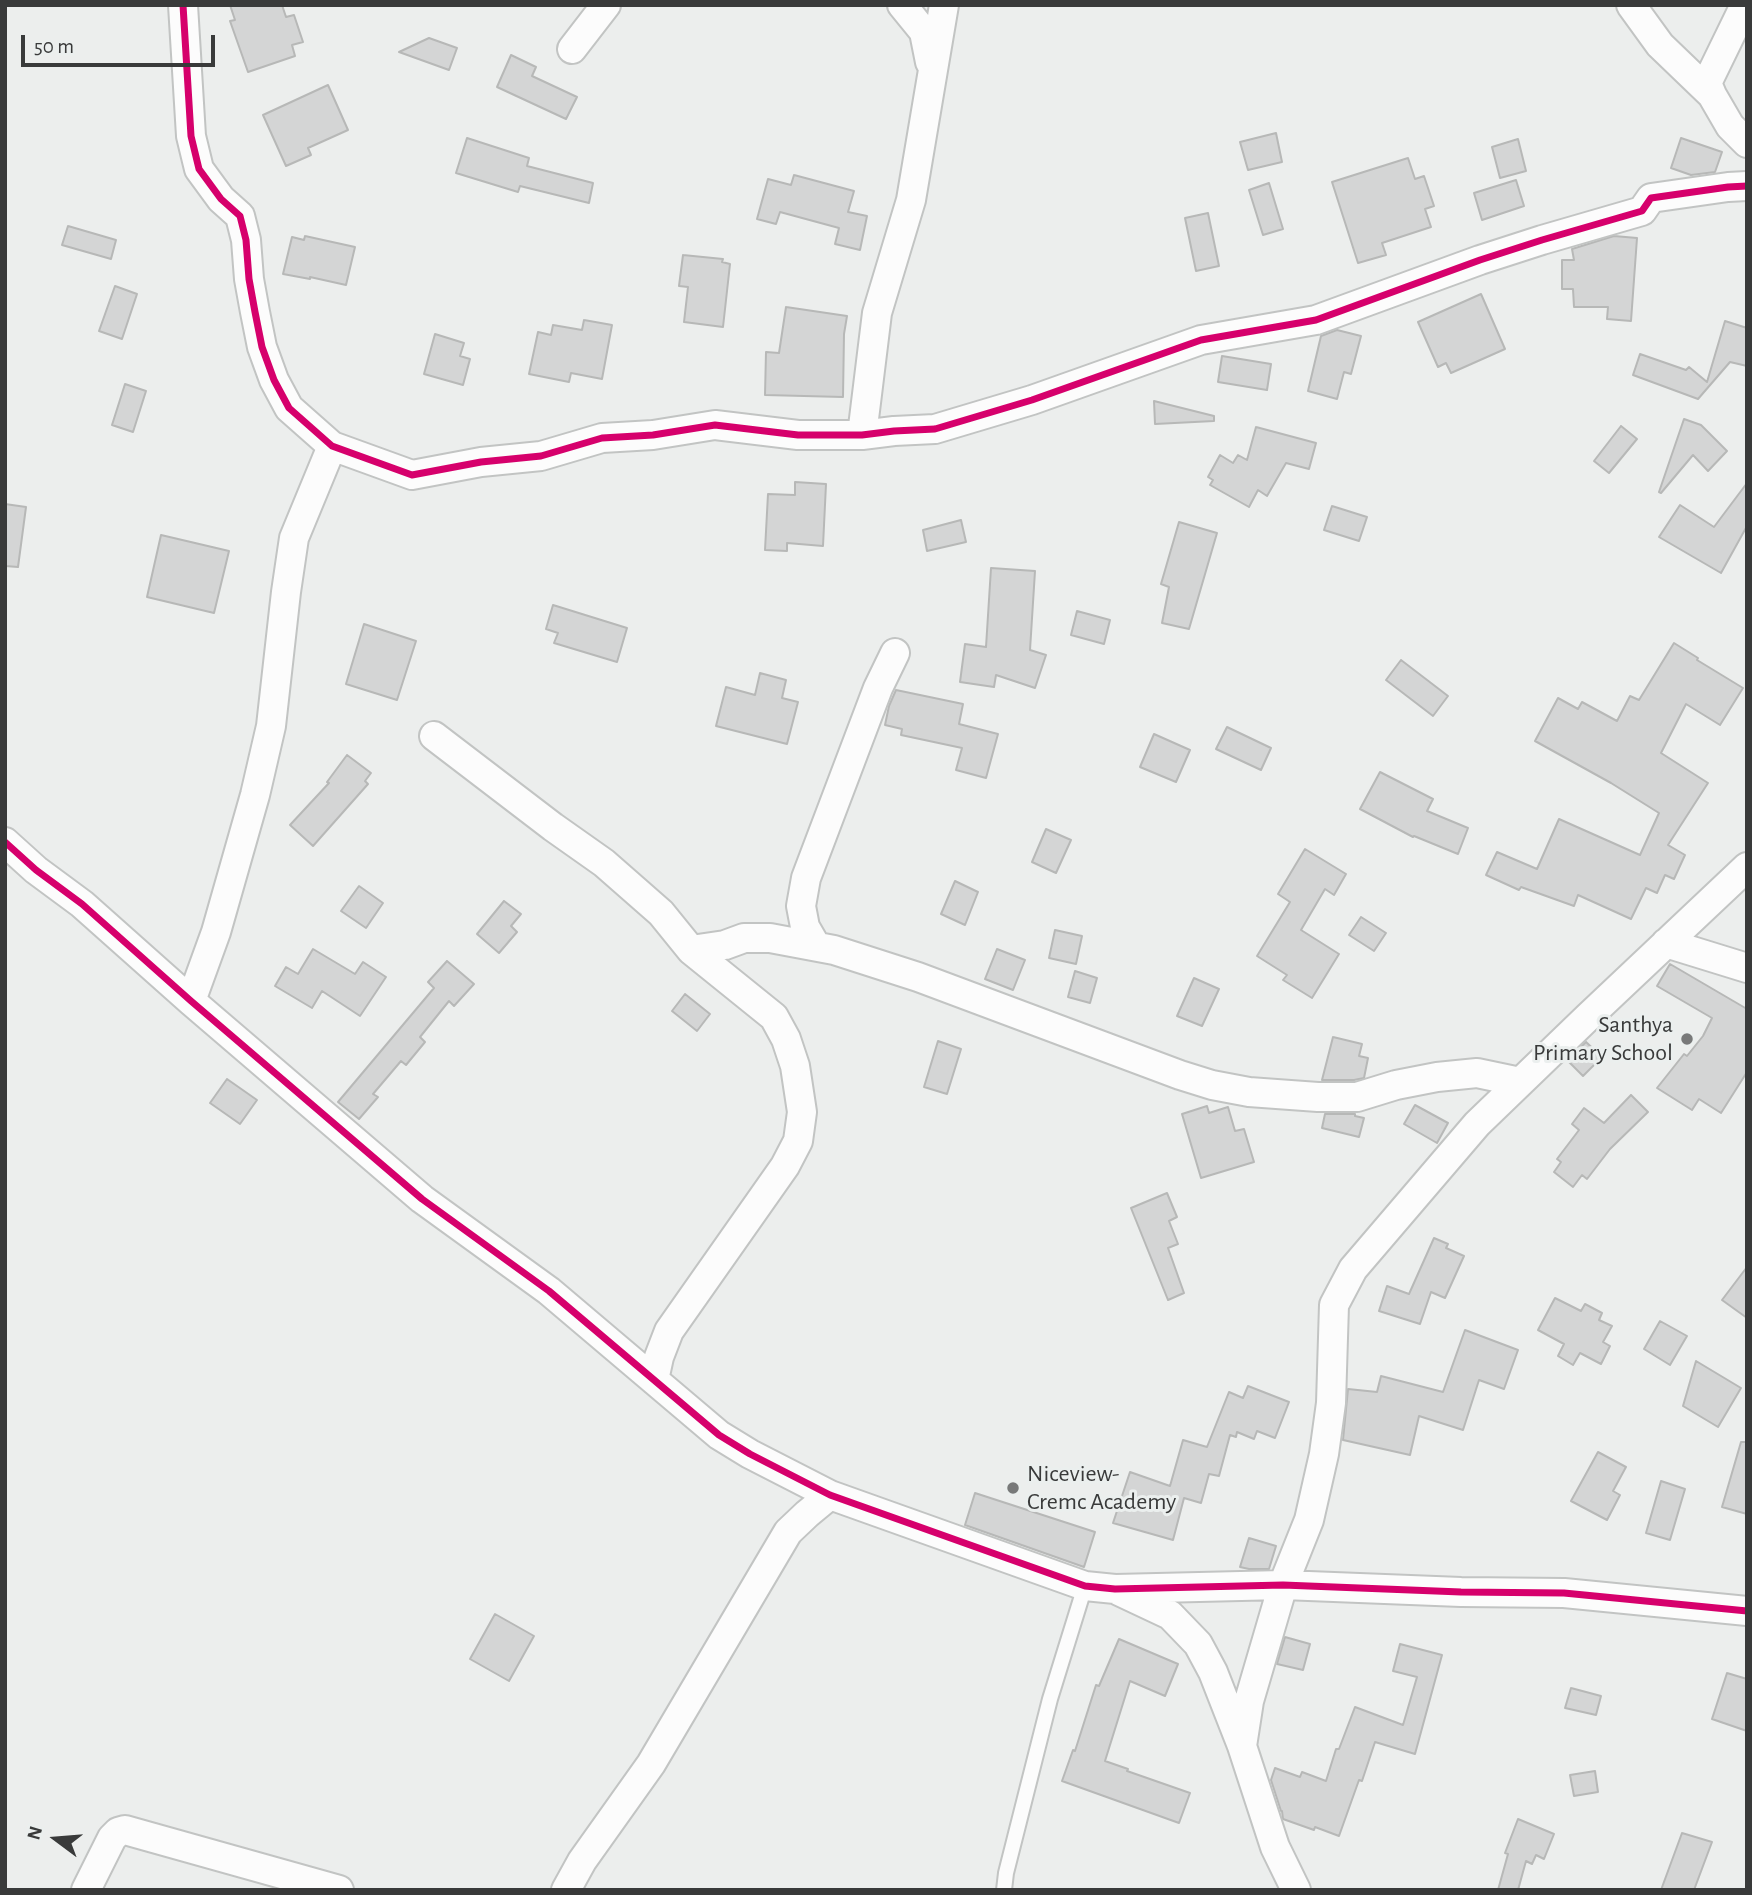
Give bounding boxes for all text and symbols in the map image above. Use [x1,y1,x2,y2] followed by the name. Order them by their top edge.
[24,21,219,65] scale bar
[34,36,74,57] text: 50 m
[1533,1011,1673,1067] place label: Santhya Primary School
[1679,1031,1695,1047] marker: Santhya Primary School
[1027,1460,1176,1516] place label: Niceview- Cremc Academy
[1005,1480,1021,1496] marker: Niceview- Cremc Academy
[21,1804,91,1874] north arrow
[24,1824,46,1842] text: N

